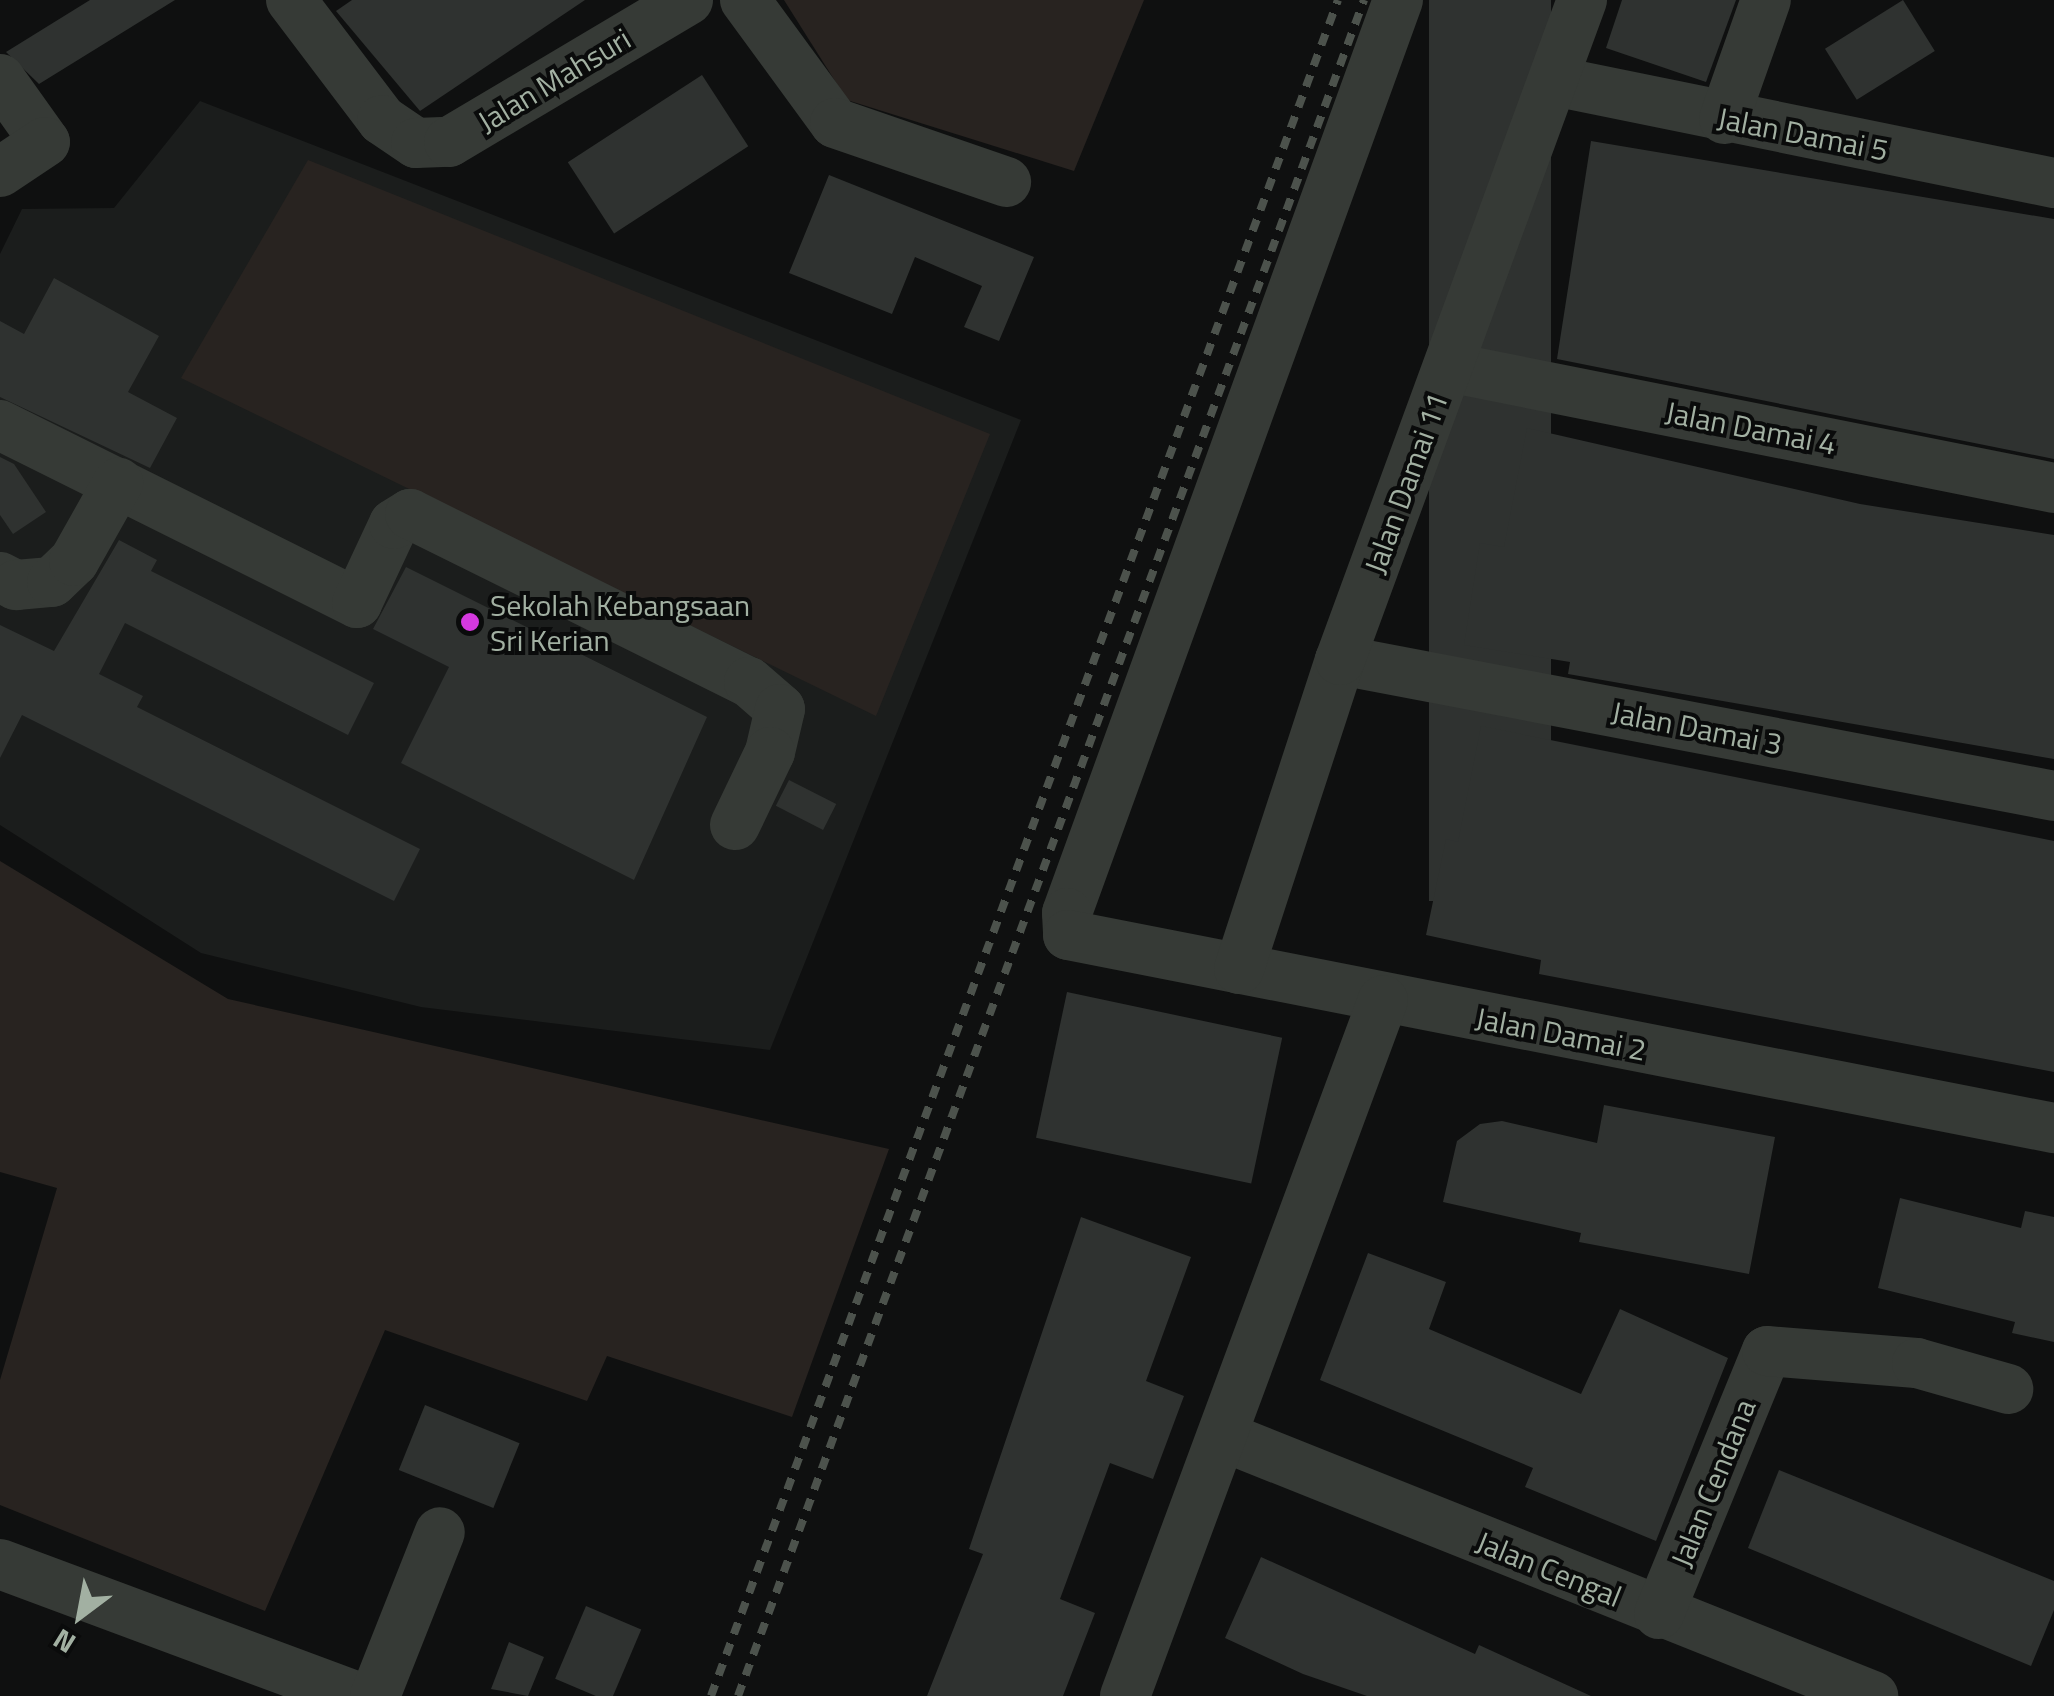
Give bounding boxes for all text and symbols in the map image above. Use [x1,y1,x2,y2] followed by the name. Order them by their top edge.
[471,20,637,140] street label: Jalan Mahsuri
[1715,100,1891,168] street label: Jalan Damai 5
[1357,388,1455,578] street label: Jalan Damai 11
[1663,394,1839,462] street label: Jalan Damai 4
[490,587,750,658] place label: Sekolah Kebangsaan Sri Kerian
[459,611,481,633] marker: Sekolah Kebangsaan Sri Kerian
[1609,694,1785,762] street label: Jalan Damai 3
[1473,1000,1649,1068] street label: Jalan Damai 2
[1663,1394,1763,1572] street label: Jalan Cendana
[1471,1524,1627,1614] street label: Jalan Cengal
[30,1566,130,1666] north arrow
[44,1618,83,1665] text: N

